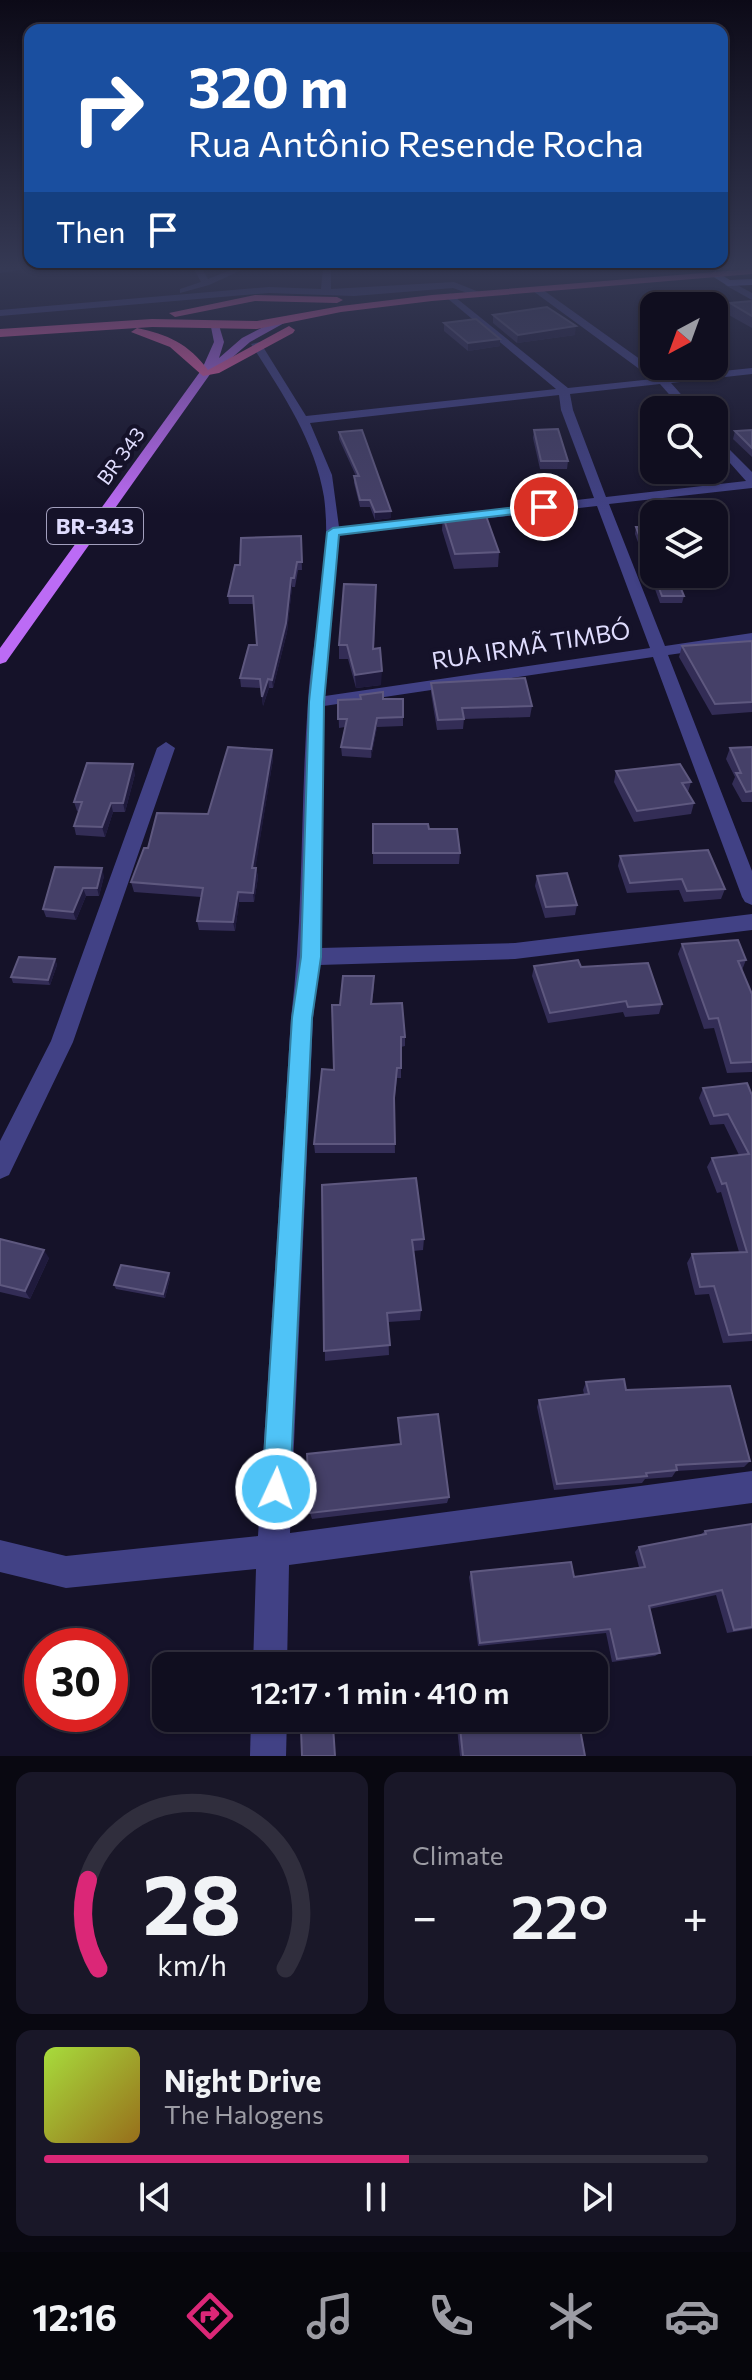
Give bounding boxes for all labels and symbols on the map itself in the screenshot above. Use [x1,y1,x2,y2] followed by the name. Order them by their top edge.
[640,292,728,380] north arrow
[91,422,149,489] street label: BR 343
[510,473,578,541] pin
[47,508,143,544] road number: BR-343
[429,615,632,675] street label: RUA IRMÃ TIMBÓ
[234,1447,318,1531] position arrow
[24,1628,128,1732] speed limit sign: 30

